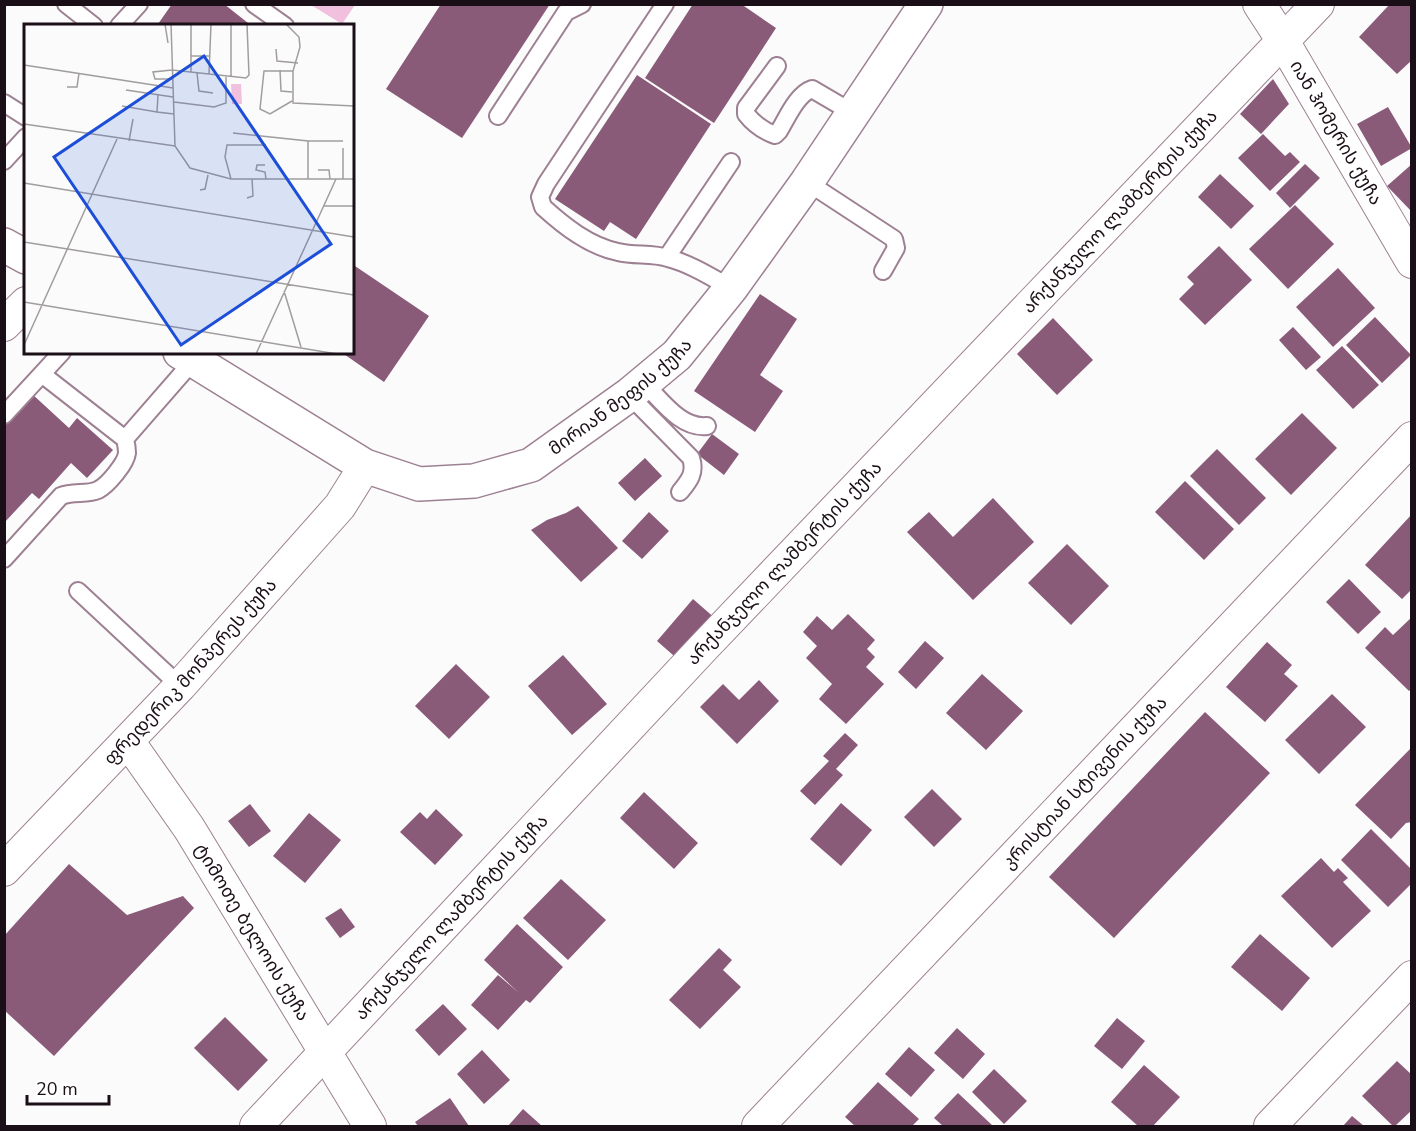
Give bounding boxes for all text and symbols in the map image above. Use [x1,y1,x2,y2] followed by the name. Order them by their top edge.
[24,24,354,354] inset map
[1285,56,1388,209] street label: იან ჰომერის ქუჩა
[1017,104,1223,319] street label: არქანჯელო ლამბერტის ქუჩა
[544,334,697,461] street label: მირიან მეფის ქუჩა
[681,456,887,670] street label: არქანჯელო ლამბერტის ქუჩა
[99,573,282,770] street label: ფრედერიკ მონპერეს ქუჩა
[997,691,1173,874] street label: კრისტიან სტივენის ქუჩა
[349,809,553,1025] street label: არქანჯელო ლამბერტის ქუჩა
[189,839,315,1025] street label: ტიმოთე ბელოის ქუჩა
[27,1068,110,1106] scale bar
[36,1077,78,1101] text: 20 m

